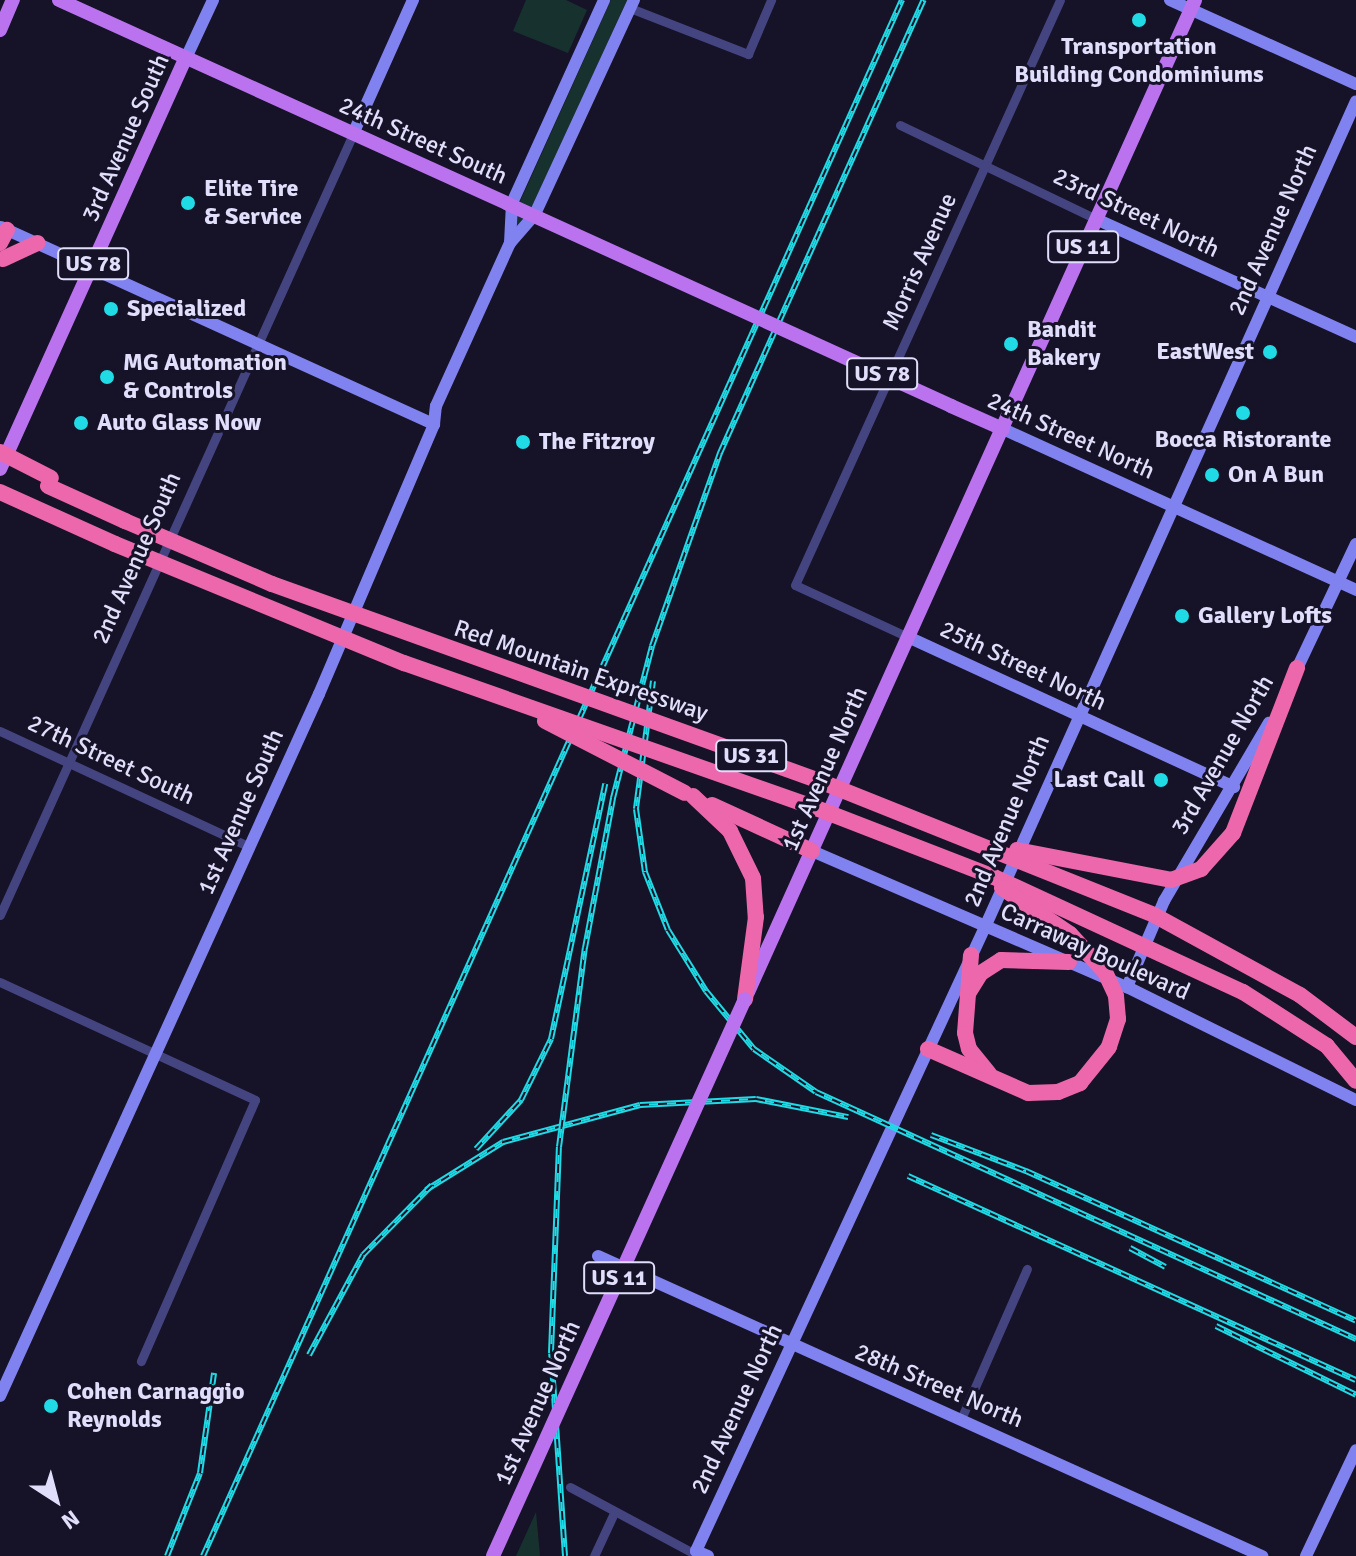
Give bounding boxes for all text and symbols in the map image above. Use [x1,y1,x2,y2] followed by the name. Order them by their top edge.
[1130,11,1148,29] marker: Transportation Building Condominiums
[1014,33,1264,89] place label: Transportation Building Condominiums
[76,50,176,226] street label: 3rd Avenue South
[335,91,511,191] street label: 24th Street South
[1222,140,1324,320] street label: 2nd Avenue North
[1048,162,1224,264] street label: 23rd Street North
[204,175,302,231] place label: Elite Tire & Service
[877,189,963,335] street label: Morris Avenue
[179,194,197,212] marker: Elite Tire & Service
[1047,229,1119,265] road number: US 11
[57,246,129,282] road number: US 78
[127,295,246,323] place label: Specialized
[102,300,120,318] marker: Specialized
[1027,316,1100,372] place label: Bandit Bakery
[1002,335,1020,353] marker: Bandit Bakery
[1156,338,1254,366] place label: EastWest
[1261,343,1279,361] marker: EastWest
[123,349,287,405] place label: MG Automation & Controls
[846,356,918,392] road number: US 78
[98,368,116,386] marker: MG Automation & Controls
[983,386,1159,486] street label: 24th Street North
[1234,404,1252,422] marker: Bocca Ristorante
[97,409,261,437] place label: Auto Glass Now
[72,414,90,432] marker: Auto Glass Now
[1155,426,1331,454] place label: Bocca Ristorante
[539,428,655,456] place label: The Fitzroy
[514,433,532,451] marker: The Fitzroy
[1228,461,1324,489] place label: On A Bun
[1203,466,1221,484] marker: On A Bun
[86,468,188,648] street label: 2nd Avenue South
[1198,602,1332,630] place label: Gallery Lofts
[1173,607,1191,625] marker: Gallery Lofts
[450,614,712,728] street label: Red Mountain Expressway
[935,615,1111,717] street label: 25th Street North
[1166,670,1280,840] street label: 3rd Avenue North
[776,682,874,856] street label: 1st Avenue North
[23,709,199,811] street label: 27th Street South
[192,725,290,899] street label: 1st Avenue South
[958,731,1056,911] street label: 2nd Avenue North
[715,738,787,774] road number: US 31
[1054,766,1145,794] place label: Last Call
[1152,771,1170,789] marker: Last Call
[996,897,1194,1007] street label: Carraway Boulevard
[583,1260,655,1296] road number: US 11
[489,1316,587,1490] street label: 1st Avenue North
[685,1320,789,1498] street label: 2nd Avenue North
[850,1338,1028,1434] street label: 28th Street North
[67,1378,245,1434] place label: Cohen Carnaggio Reynolds
[42,1397,60,1415] marker: Cohen Carnaggio Reynolds
[16,1460,96,1540] north arrow
[56,1504,85,1535] text: N

